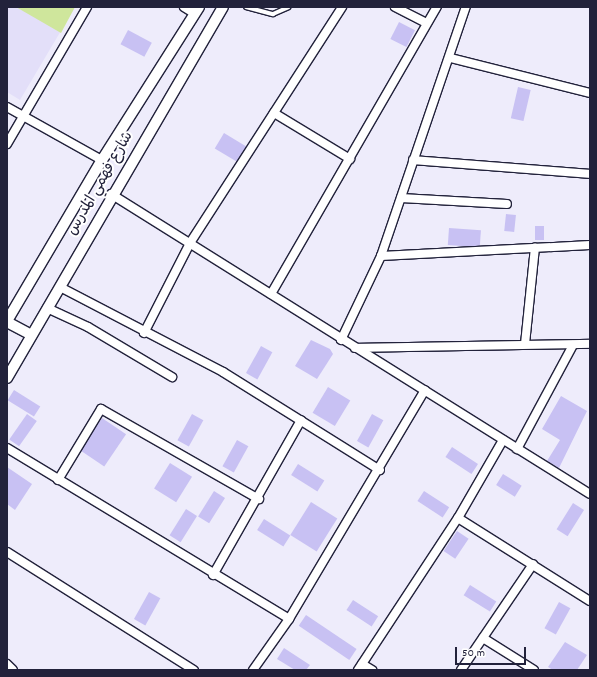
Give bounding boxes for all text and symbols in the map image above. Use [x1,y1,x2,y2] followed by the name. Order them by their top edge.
[64,129,138,239] street label: شارع فهمي المدرس
[457,639,528,665] scale bar
[462,645,485,662] text: 50 m

